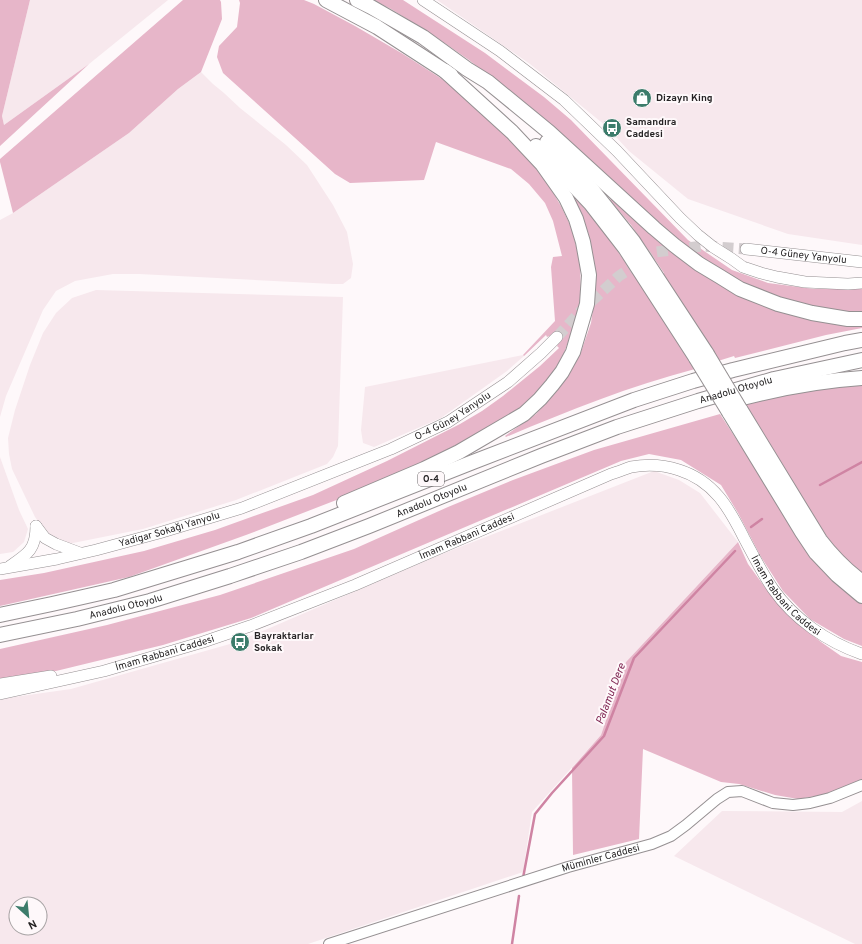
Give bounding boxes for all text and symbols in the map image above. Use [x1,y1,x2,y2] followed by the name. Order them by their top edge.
[631,87,653,109] shop icon: Dizayn King
[656,92,713,105] place label: Dizayn King
[626,116,676,141] place label: Samandıra Caddesi
[601,117,623,139] bus stop icon: Samandıra Caddesi
[760,244,847,267] street label: O-4 Güney Yanyolu
[698,373,774,407] street label: Anadolu Otoyolu
[412,389,493,443] street label: O-4 Güney Yanyolu
[418,472,444,486] road number: O-4
[394,480,469,521] street label: Anadolu Otoyolu
[117,509,221,550] street label: Yadigar Sokağı Yanyolu
[417,510,516,563] street label: İmam Rabbani Caddesi
[748,553,823,639] street label: İmam Rabbani Caddesi
[88,591,164,622] street label: Anadolu Otoyolu
[254,630,314,655] place label: Bayraktarlar Sokak
[229,631,251,653] bus stop icon: Bayraktarlar Sokak
[114,632,216,674] street label: İmam Rabbani Caddesi
[593,661,629,727] water label: Palamut Dere
[560,841,641,875] street label: Müminler Caddesi
[8,896,48,936] north arrow
[25,916,39,932] text: N

